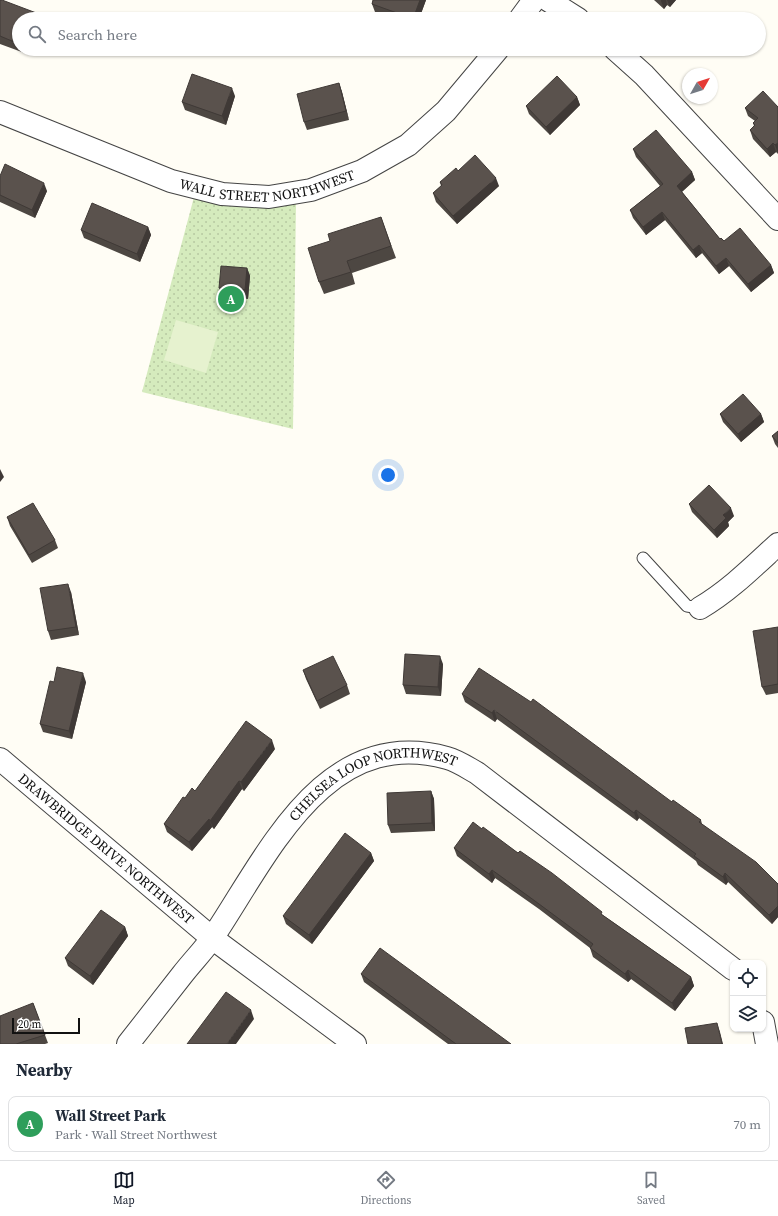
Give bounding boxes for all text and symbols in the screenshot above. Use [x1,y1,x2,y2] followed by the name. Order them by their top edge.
[12,12,766,56] search box
[26,23,48,45] icon: search
[58,24,137,45] text: Search here
[682,68,718,104] north arrow
[177,164,358,207] street label: WALL STREET NORTHWEST
[218,284,244,314] pin: A
[378,465,398,485] your location
[284,742,461,825] street label: CHELSEA LOOP NORTHWEST
[14,769,199,929] street label: DRAWBRIDGE DRIVE NORTHWEST
[730,960,766,1032] map controls
[730,960,766,996] button: locate
[730,996,766,1032] button: layers
[12,1016,80,1035] scale bar
[18,1017,41,1032] text: 20 m
[16,1058,72,1082] text: Nearby
[55,1105,166,1126] text: Wall Street Park
[26,1116,34,1133] text: A
[733,1116,761,1133] text: 70 m
[55,1126,217,1143] text: Park · Wall Street Northwest
[113,1169,135,1208] tab: Map
[360,1169,411,1208] tab: Directions
[637,1169,665,1208] tab: Saved

